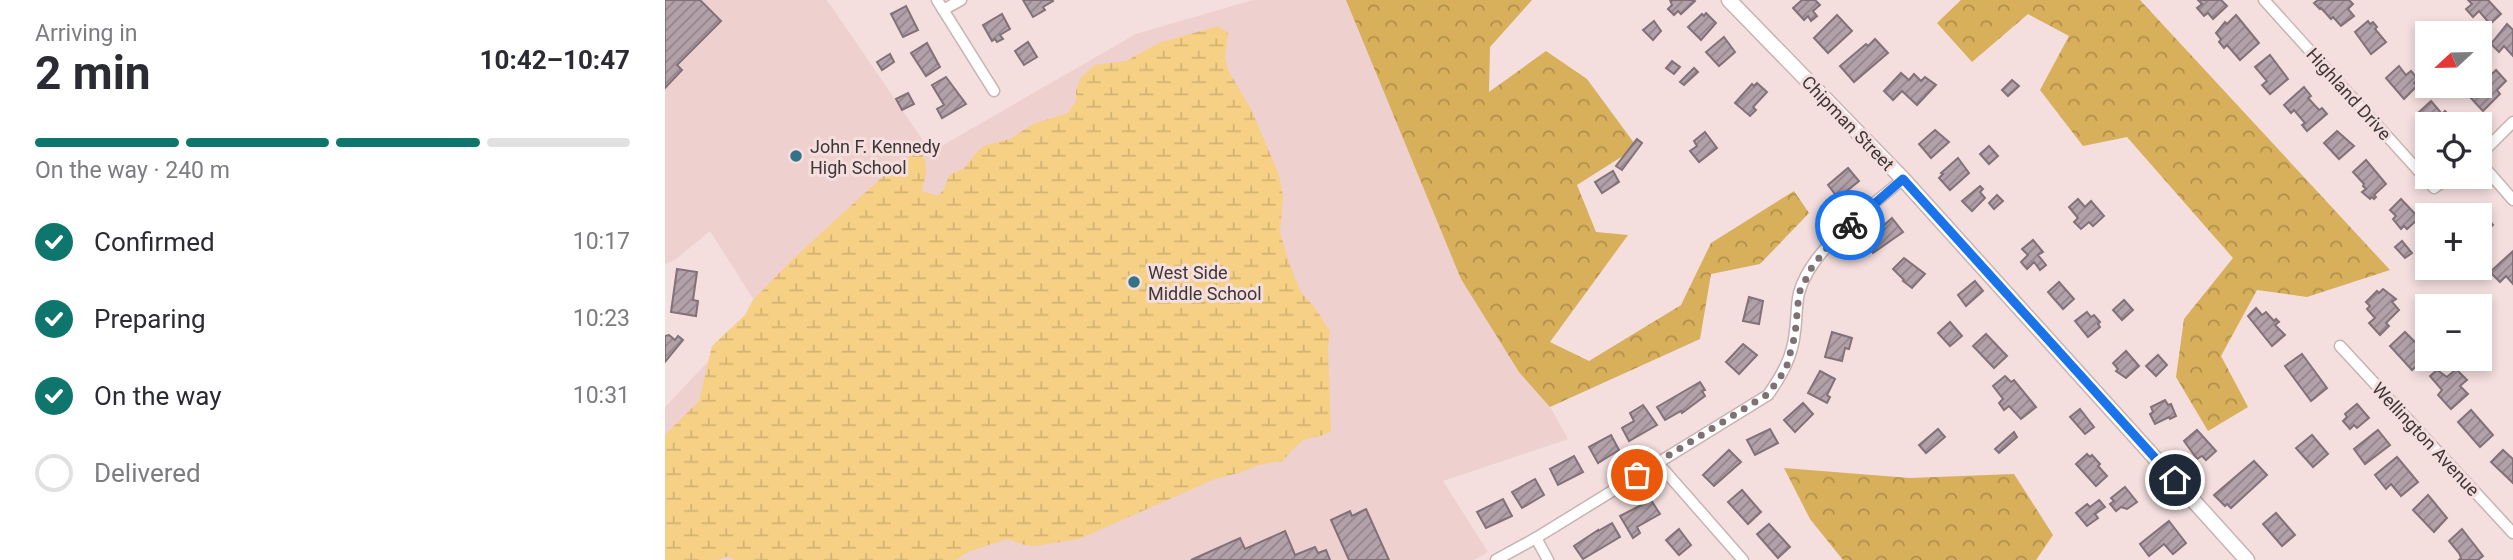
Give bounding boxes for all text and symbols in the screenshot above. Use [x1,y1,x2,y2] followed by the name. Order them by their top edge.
[35,20,138,47] text: Arriving in
[2415,21,2492,98] north arrow
[2415,21,2492,371] map controls
[2302,44,2396,144] street label: Highland Drive
[480,45,630,75] text: 10:42–10:47
[35,46,151,100] text: 2 min
[1798,71,1899,175] street label: Chipman Street
[2415,112,2492,189] button: locate
[810,136,941,178] place label: John F. Kennedy High School
[788,148,804,164] marker: John F. Kennedy High School
[35,157,230,184] text: On the way · 240 m
[1815,190,1885,260] courier
[2415,203,2492,280] button: +
[1831,206,1869,244] icon: bike
[35,223,73,261] icon: check
[94,227,215,257] text: Confirmed
[573,228,630,255] text: 10:17
[1148,262,1262,304] place label: West Side Middle School
[1126,274,1142,290] marker: West Side Middle School
[2415,294,2492,371] button: −
[35,300,73,338] icon: check
[94,304,206,334] text: Preparing
[573,305,630,332] text: 10:23
[35,377,73,415] icon: check
[2368,378,2484,500] street label: Wellington Avenue
[94,381,222,411] text: On the way
[573,382,630,409] text: 10:31
[1607,445,1667,505] pin
[2145,450,2205,510] pin
[1618,456,1656,494] icon: bag
[94,458,201,488] text: Delivered
[2156,461,2194,499] icon: home

